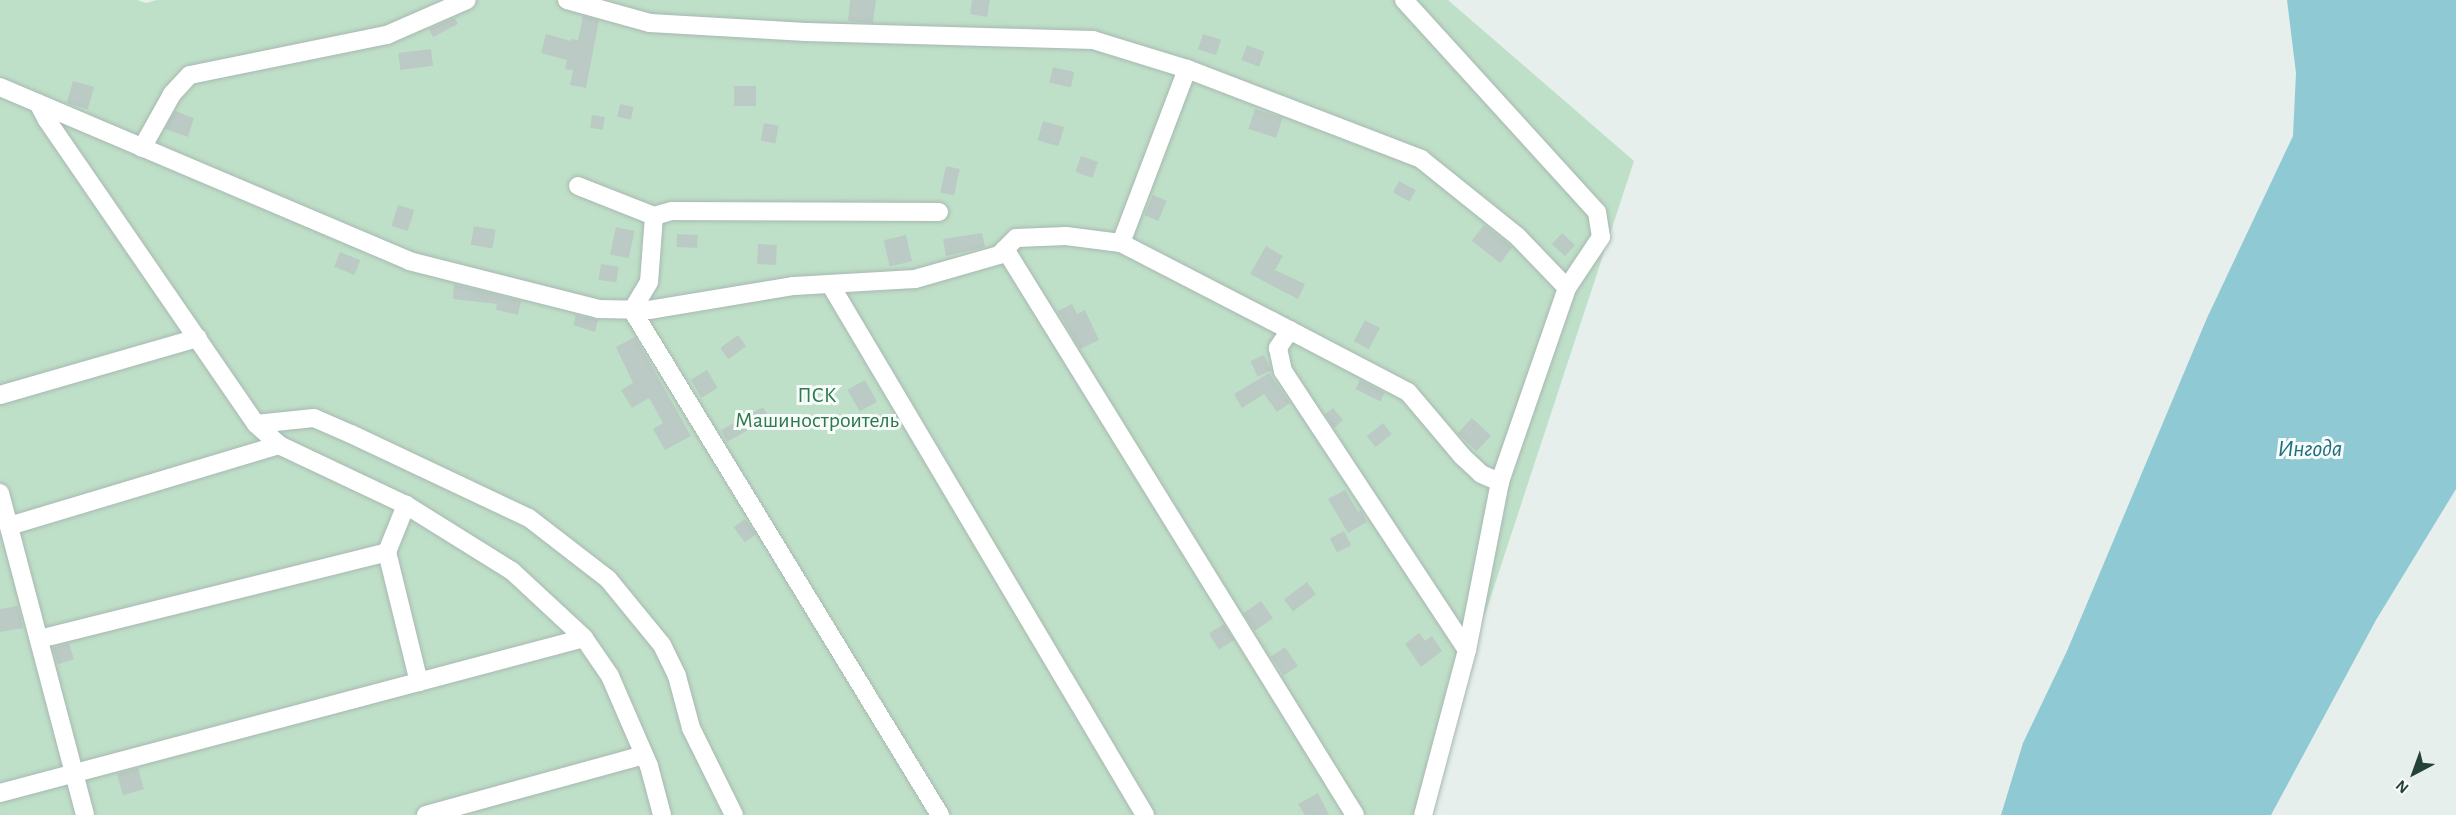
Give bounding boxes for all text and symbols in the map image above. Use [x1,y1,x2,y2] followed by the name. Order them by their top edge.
[735,382,899,434] park label: ПСК Машиностроитель
[2278,436,2342,464] water label: Ингода
[2384,743,2444,803] north arrow
[2393,777,2412,796] text: N

